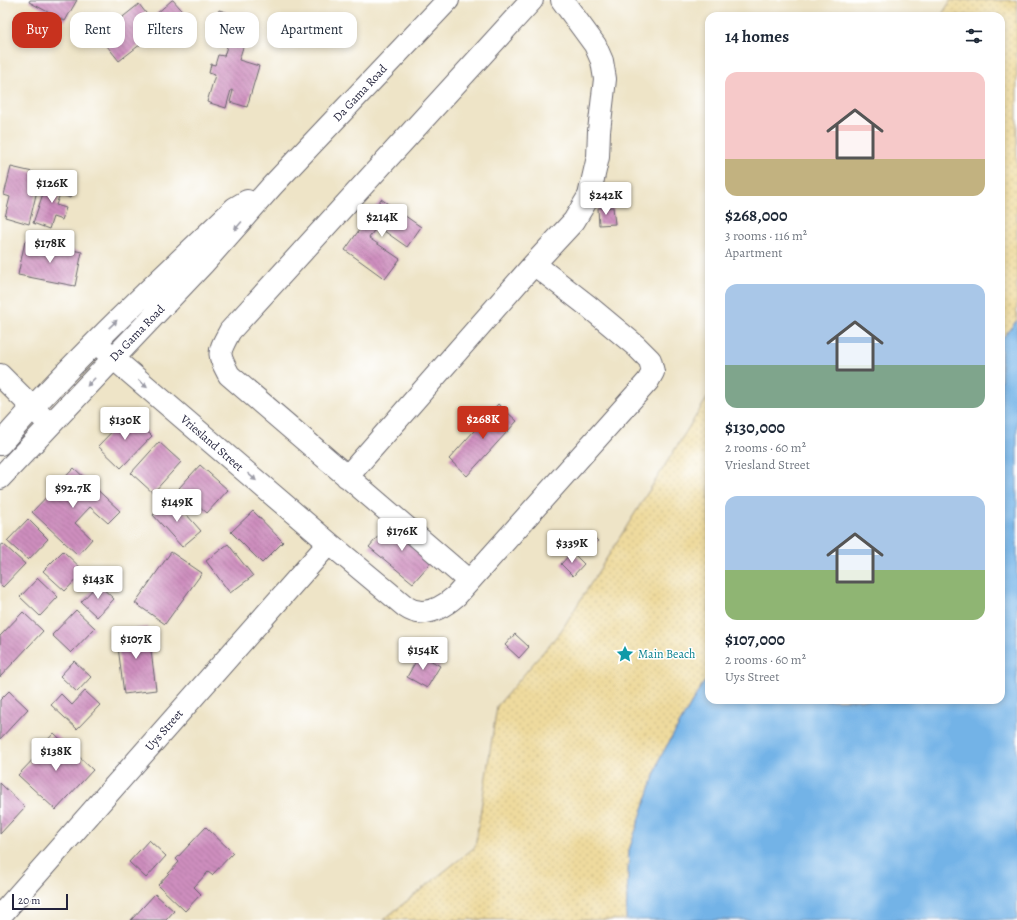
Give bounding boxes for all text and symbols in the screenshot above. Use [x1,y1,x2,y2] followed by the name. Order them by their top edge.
[12,12,62,48] chip: Buy
[70,12,125,48] chip: Rent
[133,12,197,48] chip: Filters
[205,12,259,48] chip: New
[267,12,357,48] chip: Apartment
[725,25,789,48] text: 14 homes
[963,25,985,47] icon: filters
[329,61,391,125] street label: Da Gama Road
[819,98,891,170] icon: home
[24,170,80,204] pin: $126K
[36,174,68,191] text: $126K
[578,182,634,216] pin: $242K
[589,186,623,203] text: $242K
[354,204,410,238] pin: $214K
[725,204,787,227] text: $268,000
[366,208,398,225] text: $214K
[233,221,242,231] one-way arrow
[725,227,807,244] text: 3 rooms · 116 m²
[22,230,78,264] pin: $178K
[34,234,66,251] text: $178K
[725,244,783,261] text: Apartment
[106,301,168,365] street label: Da Gama Road
[819,310,891,382] icon: home
[108,319,118,329] one-way arrow
[87,377,96,386] one-way arrow
[137,379,148,388] one-way arrow
[455,406,511,440] pin: $268K
[97,407,153,441] pin: $130K
[466,410,500,427] text: $268K
[109,411,141,428] text: $130K
[176,411,247,475] street label: Vriesland Street
[725,416,785,439] text: $130,000
[725,439,806,456] text: 2 rooms · 60 m²
[725,456,810,473] text: Vriesland Street
[247,473,257,482] one-way arrow
[40,475,106,509] pin: $92.7K
[55,479,91,496] text: $92.7K
[149,489,205,523] pin: $149K
[161,493,193,510] text: $149K
[374,518,430,552] pin: $176K
[387,522,417,539] text: $176K
[819,522,891,594] icon: home
[544,530,600,564] pin: $339K
[556,534,588,551] text: $339K
[70,566,126,600] pin: $143K
[83,570,113,587] text: $143K
[108,626,164,660] pin: $107K
[725,628,785,651] text: $107,000
[120,630,152,647] text: $107K
[395,637,451,671] pin: $154K
[408,641,438,658] text: $154K
[615,644,635,664] place icon: Main Beach
[638,646,696,662] place label: Main Beach
[725,651,806,668] text: 2 rooms · 60 m²
[725,668,779,685] text: Uys Street
[141,706,187,754] street label: Uys Street
[28,738,84,772] pin: $138K
[40,742,72,759] text: $138K
[12,892,68,911] scale bar
[18,893,40,908] text: 20 m

